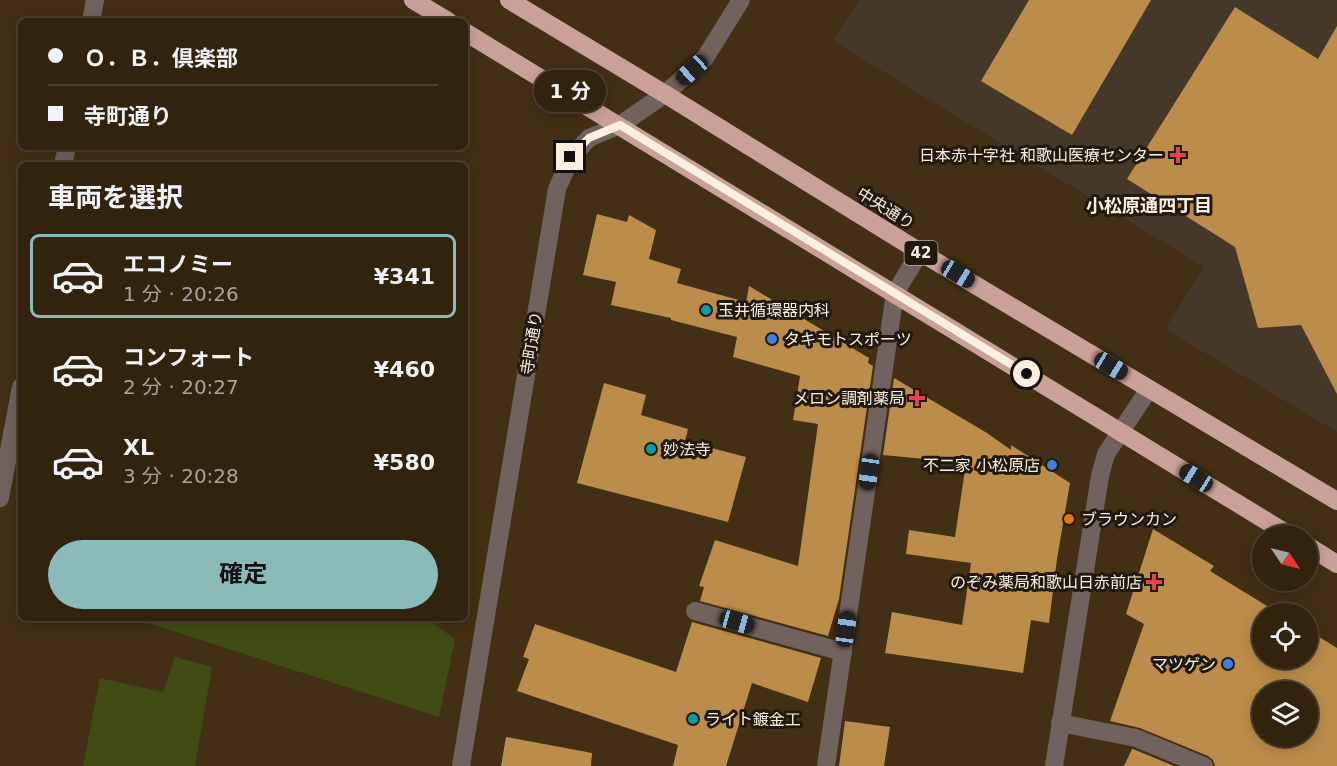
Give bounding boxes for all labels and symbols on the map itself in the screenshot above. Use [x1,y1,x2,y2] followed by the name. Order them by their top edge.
[673,51,711,89] car
[534,70,606,112] callout: 1 分
[556,143,583,170] route end
[919,146,1164,165] place label: 日本赤十字社 和歌山医療センター
[1169,146,1187,164] marker: 日本赤十字社 和歌山医療センター
[854,183,918,233] street label: 中央通り
[1086,195,1212,216] district label: 小松原通四丁目
[904,241,938,265] road number: 42
[938,257,978,291] car
[718,301,830,320] place label: 玉井循環器内科
[699,303,713,317] marker: 玉井循環器内科
[517,310,546,376] street label: 寺町通り
[784,330,912,349] place label: タキモトスポーツ
[765,332,779,346] marker: タキモトスポーツ
[1091,349,1131,383] car
[1013,360,1040,387] route start
[793,389,905,408] place label: メロン調剤薬局
[910,391,924,405] marker: メロン調剤薬局
[663,440,711,459] place label: 妙法寺
[644,442,658,456] marker: 妙法寺
[858,453,880,491] car
[923,456,1040,475] place label: 不二家 小松原店
[1045,458,1059,472] marker: 不二家 小松原店
[1176,461,1216,495] car
[1081,510,1177,529] place label: ブラウンカン
[1062,512,1076,526] marker: ブラウンカン
[1252,525,1318,591] north arrow
[950,573,1142,592] place label: のぞみ薬局和歌山日赤前店
[1147,575,1161,589] marker: のぞみ薬局和歌山日赤前店
[717,608,757,636] car
[835,610,857,648] car
[1152,655,1216,674] place label: マツゲン
[1221,657,1235,671] marker: マツゲン
[705,710,801,729] place label: ライト鍍金工
[686,712,700,726] marker: ライト鍍金工

